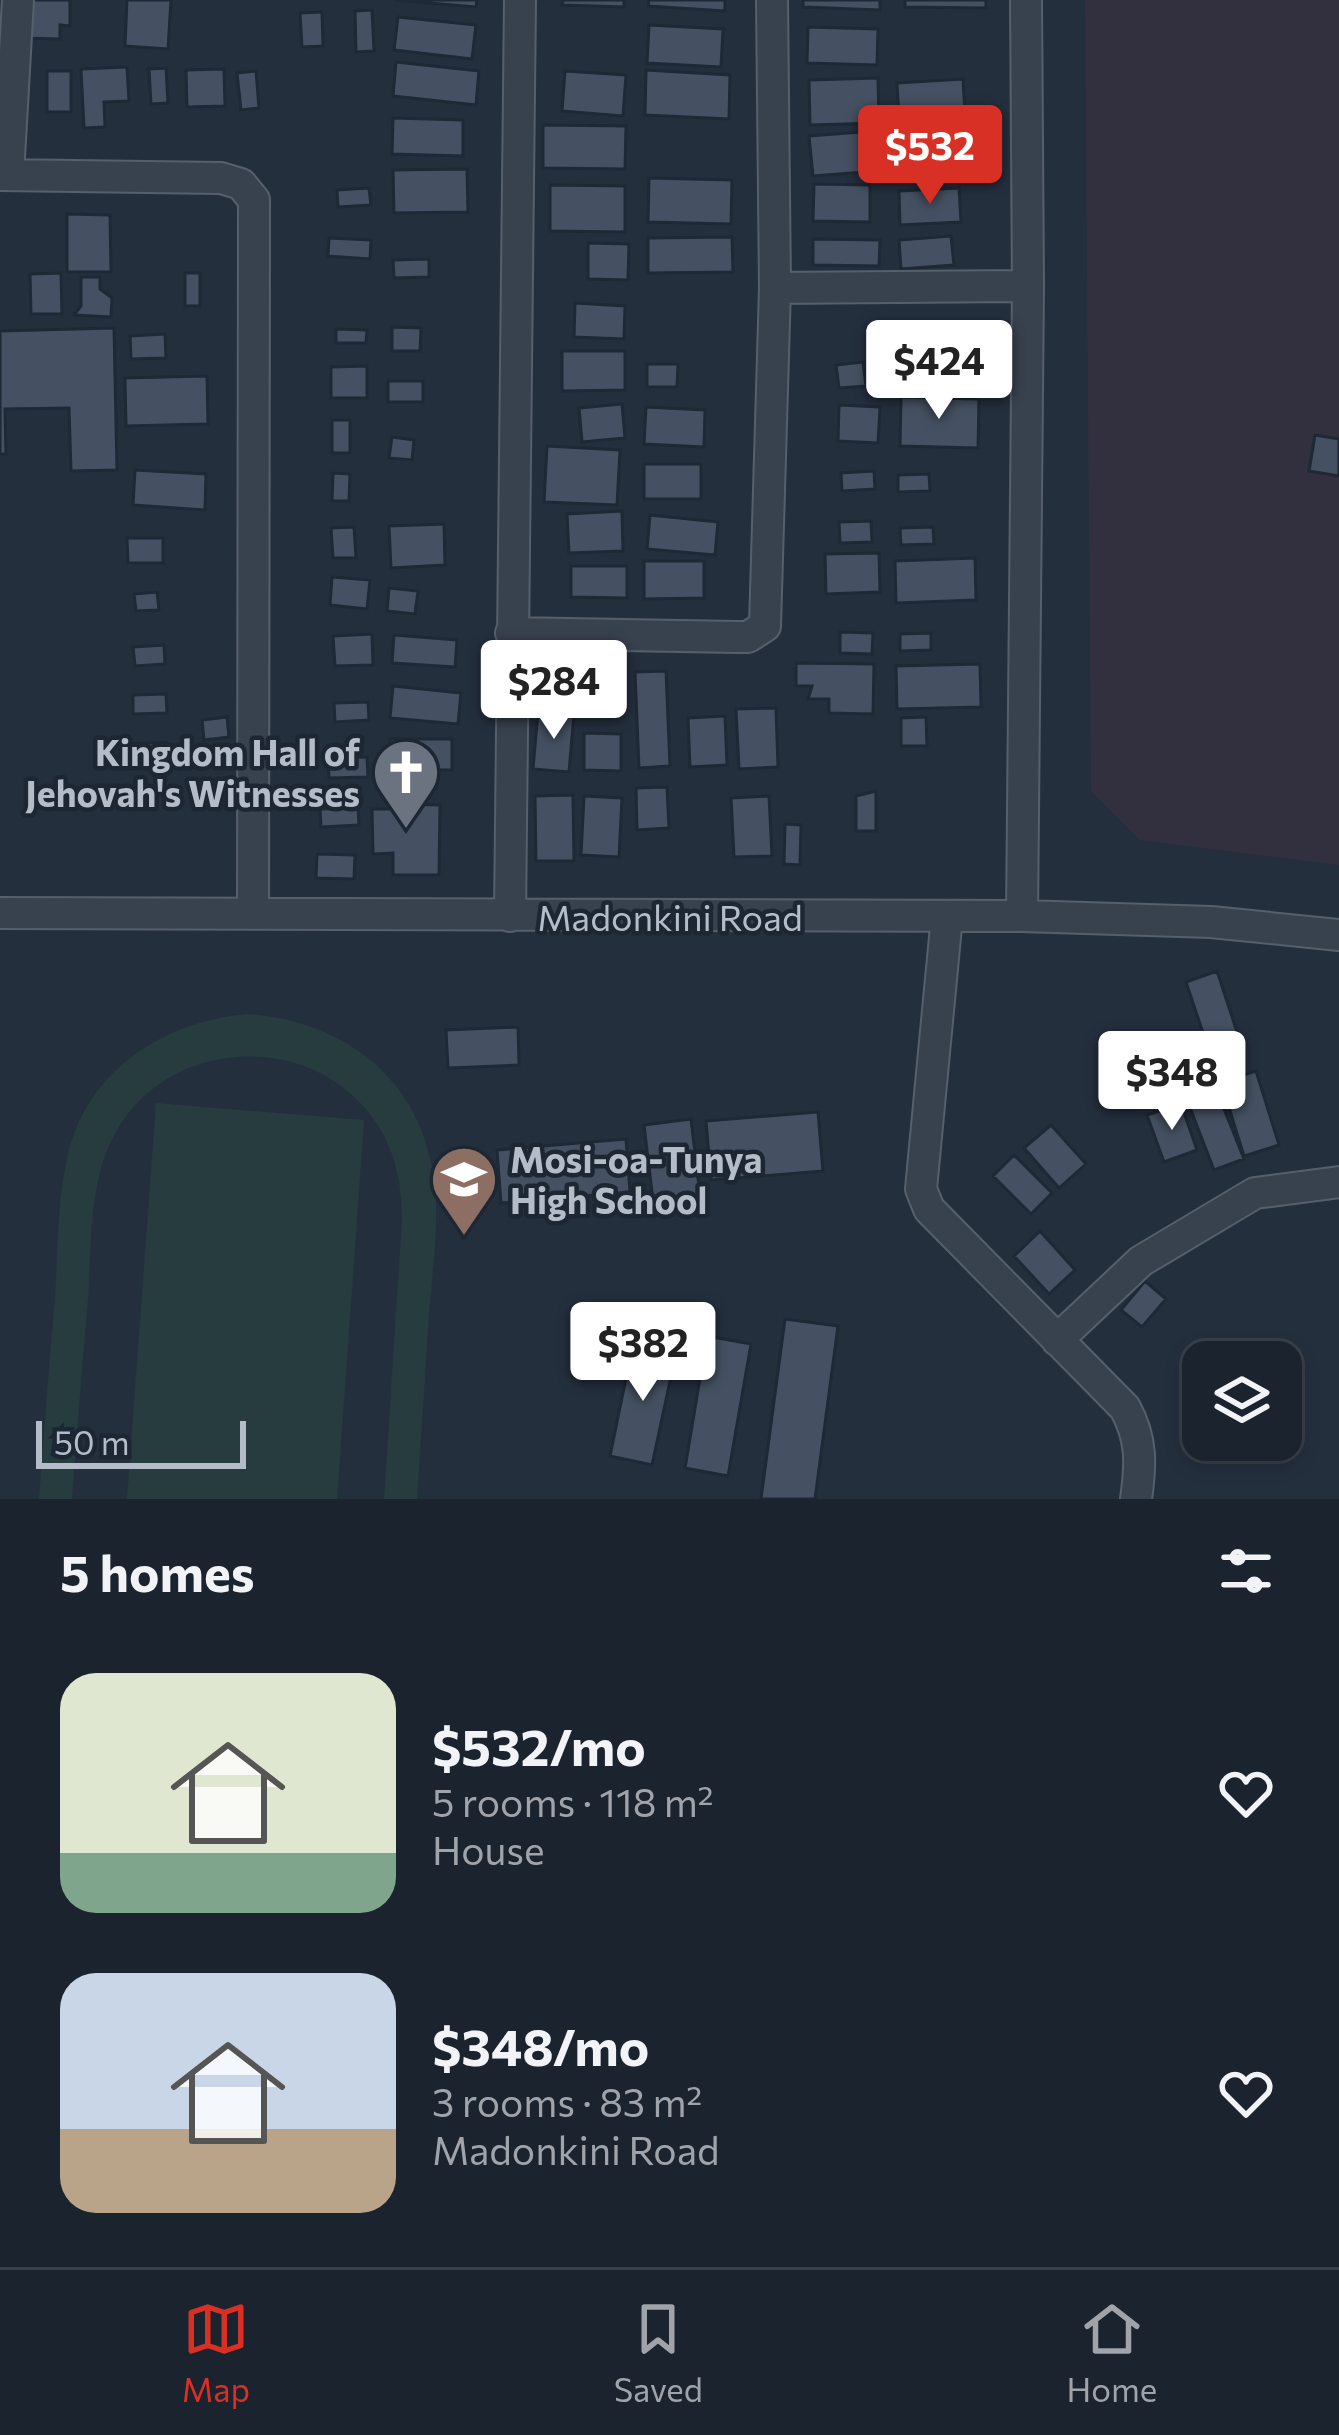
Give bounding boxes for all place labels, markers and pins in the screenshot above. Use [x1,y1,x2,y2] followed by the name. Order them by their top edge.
[859,105,1001,207] pin: $532
[868,320,1010,422] pin: $424
[483,640,625,742] pin: $284
[25,729,360,814] place label: Kingdom Hall of Jehovah's Witnesses
[371,737,441,831] church icon: Kingdom Hall of Jehovah's Witnesses
[1101,1031,1243,1133] pin: $348
[510,1136,762,1221] place label: Mosi-oa-Tunya High School
[429,1144,499,1238] school or university icon: Mosi-oa-Tunya High School
[572,1302,714,1404] pin: $382

